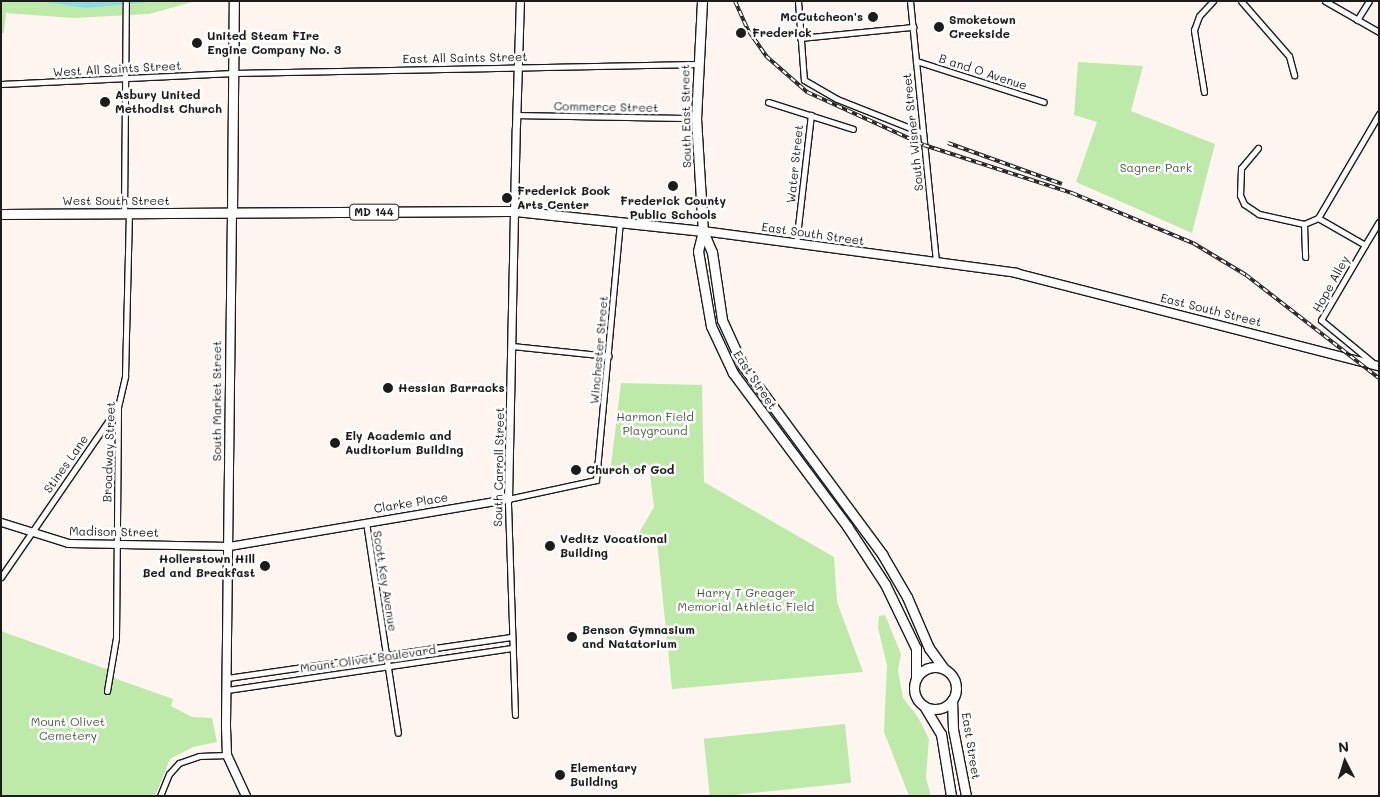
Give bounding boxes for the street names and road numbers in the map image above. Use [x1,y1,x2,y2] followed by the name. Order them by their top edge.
[402,50,528,66] street label: East All Saints Street
[937,51,1029,93] street label: B and O Avenue
[52,58,182,80] street label: West All Saints Street
[678,64,694,168] street label: South East Street
[900,72,926,192] street label: South Wisner Street
[553,99,659,115] street label: Commerce Street
[784,124,806,204] street label: Water Street
[62,194,170,208] street label: West South Street
[349,203,399,220] road number: MD 144
[761,220,865,248] street label: East South Street
[1310,253,1352,315] street label: Hope Alley
[1159,290,1263,330] street label: East South Street
[587,295,611,405] street label: Winchester Street
[210,341,224,461] street label: South Market Street
[730,348,780,412] street label: East Street
[100,401,118,503] street label: Broadway Street
[491,407,507,527] street label: South Carroll Street
[41,432,91,496] street label: Stines Lane
[373,490,449,516] street label: Clarke Place
[69,524,159,540] street label: Madison Street
[370,530,400,632] street label: Scott Key Avenue
[299,642,437,676] street label: Mount Olivet Boulevard
[959,712,983,780] street label: East Street

